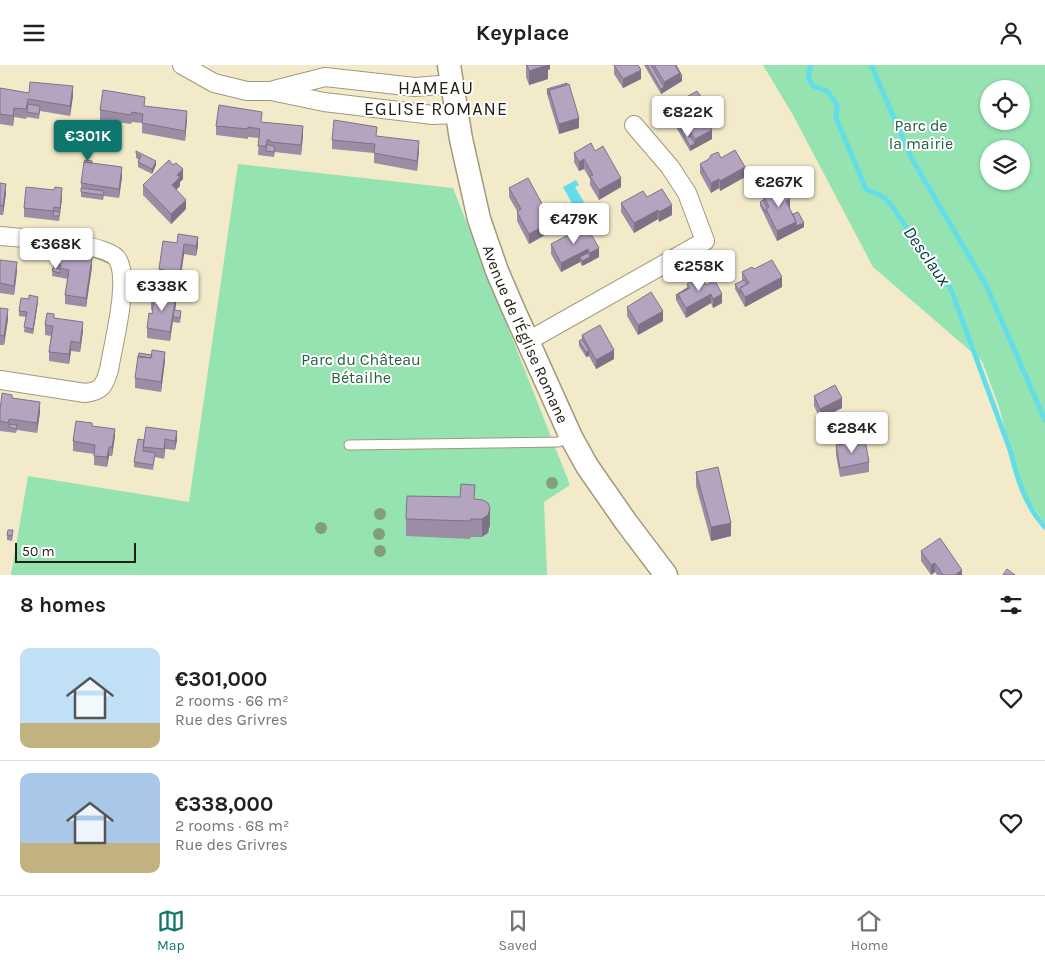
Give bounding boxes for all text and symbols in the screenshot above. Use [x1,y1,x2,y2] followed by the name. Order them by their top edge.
[20,19,48,47] icon: menu
[997,19,1025,47] icon: person
[476,20,569,46] text: Keyplace
[364,77,508,120] district label: HAMEAU EGLISE ROMANE
[980,80,1030,190] map controls
[980,80,1030,130] button: locate
[653,95,723,138] pin: €822K
[663,102,713,121] text: €822K
[889,116,953,153] park label: Parc de la mairie
[53,119,123,162] pin: €301K
[65,126,111,145] text: €301K
[980,140,1030,190] button: layers
[744,165,814,208] pin: €267K
[755,172,803,191] text: €267K
[539,203,609,245] pin: €479K
[550,209,598,228] text: €479K
[899,222,956,291] water label: Desclaux
[21,227,91,270] pin: €368K
[31,234,81,253] text: €368K
[479,242,573,426] street label: Avenue de l'Église Romane
[664,249,734,292] pin: €258K
[674,256,724,275] text: €258K
[127,269,197,312] pin: €338K
[137,276,187,295] text: €338K
[301,350,421,387] park label: Parc du Château Bétailhe
[817,411,887,454] pin: €284K
[827,418,877,437] text: €284K
[15,540,136,563] scale bar
[22,543,55,560] text: 50 m
[997,591,1025,619] icon: filters
[20,593,106,617] text: 8 homes
[175,667,267,691] text: €301,000
[60,668,120,728] icon: home
[997,684,1025,712] icon: heart
[175,691,289,710] text: 2 rooms · 66 m²
[175,710,288,729] text: Rue des Grivres
[175,792,273,816] text: €338,000
[60,793,120,853] icon: home
[997,809,1025,837] icon: heart
[175,816,289,835] text: 2 rooms · 68 m²
[175,835,288,854] text: Rue des Grivres
[157,907,185,954] tab: Map
[498,907,537,954] tab: Saved
[851,907,888,954] tab: Home

